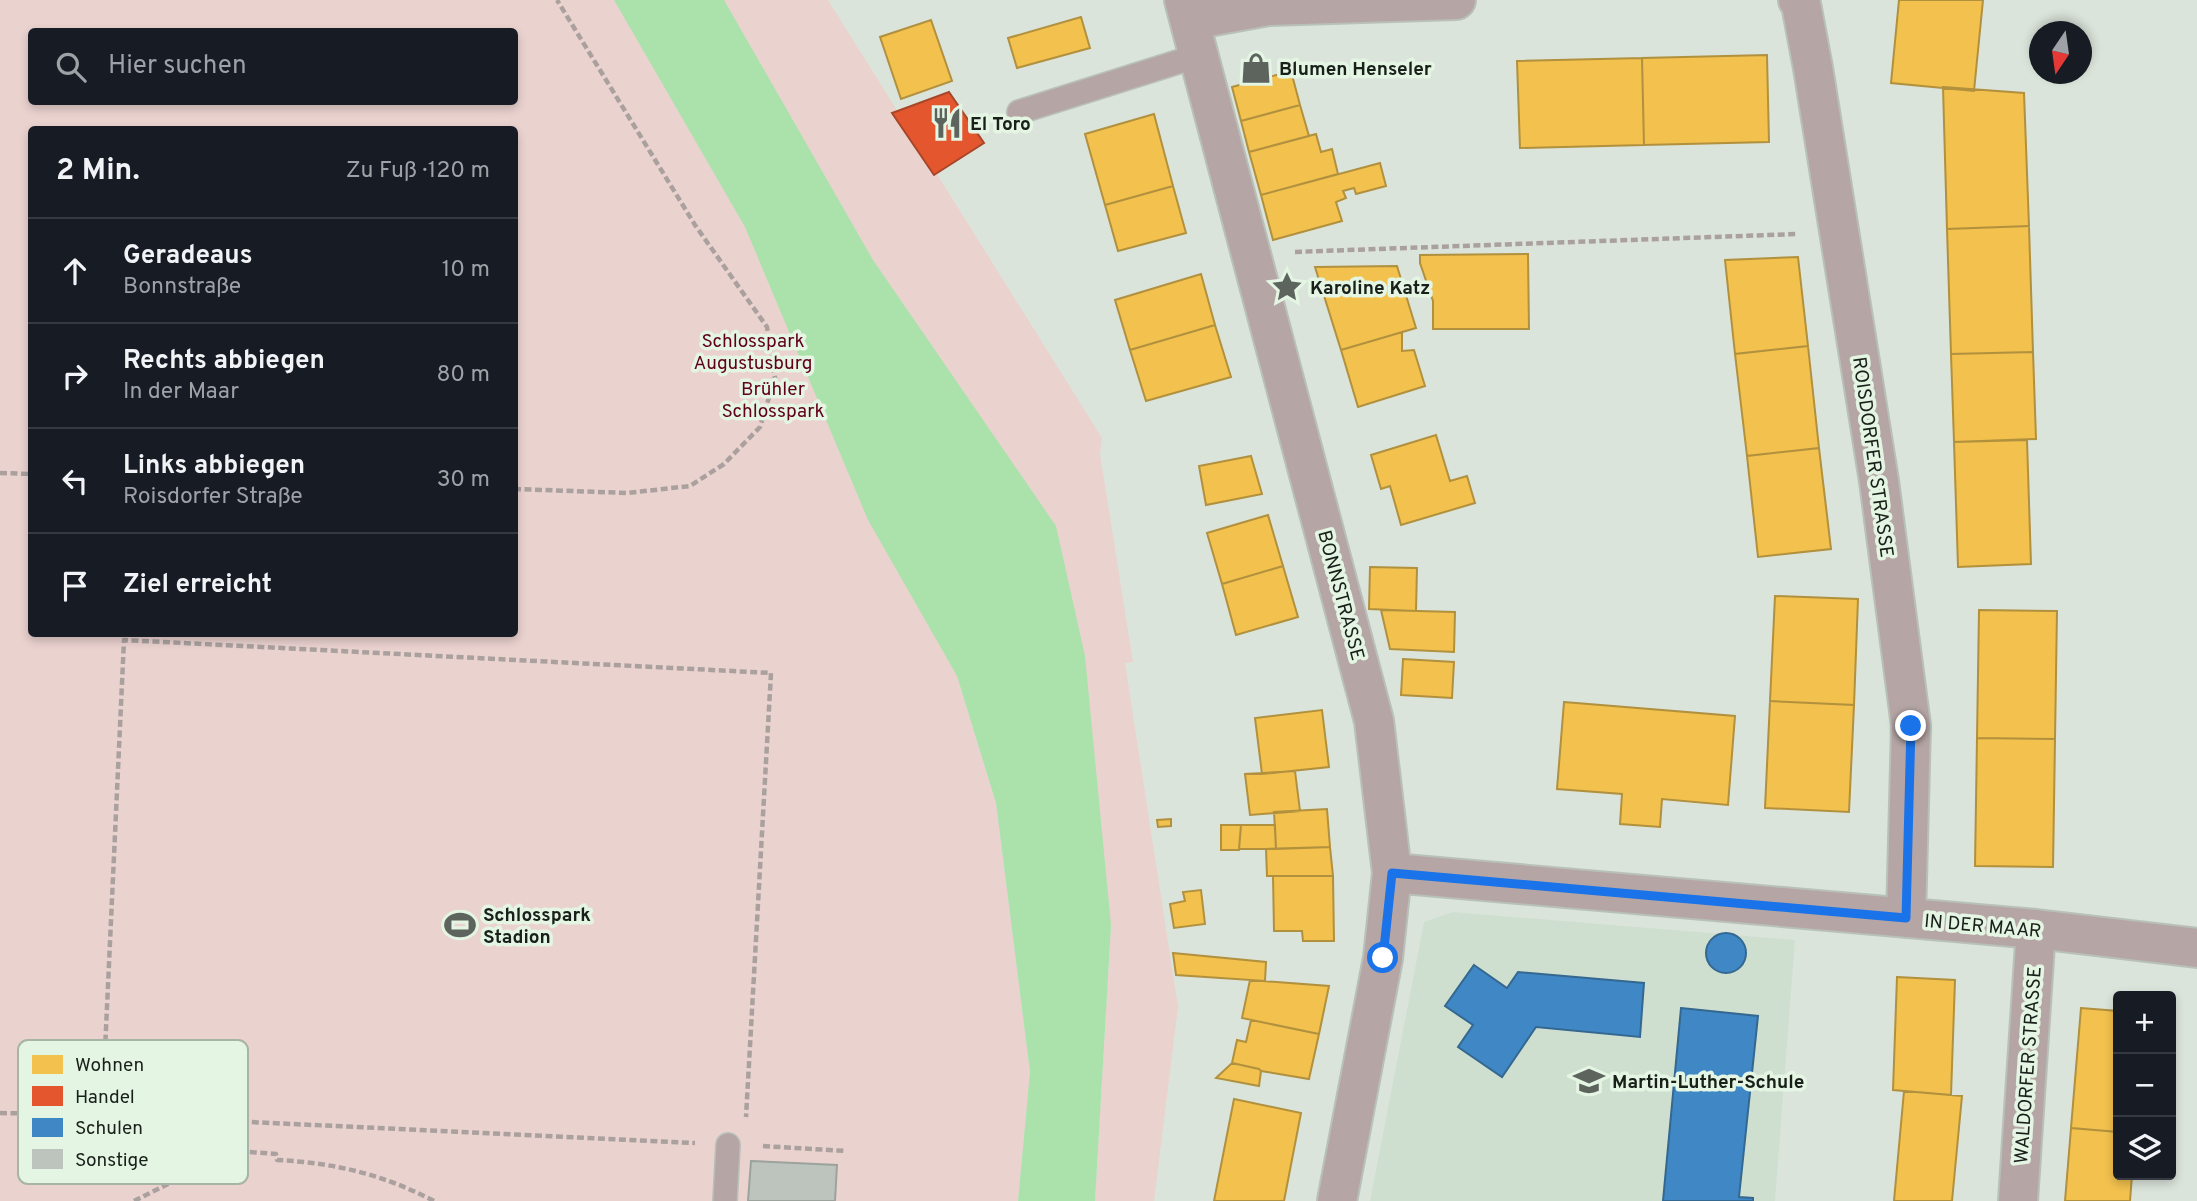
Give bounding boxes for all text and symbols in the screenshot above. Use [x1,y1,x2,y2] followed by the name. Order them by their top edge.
[2029,21,2092,84] north arrow
[28,28,518,105] search box
[52,48,90,86] icon: search
[108,50,247,83] text: Hier suchen
[1239,51,1273,85] shop icon: Blumen Henseler
[1279,58,1432,82] place label: Blumen Henseler
[930,106,964,140] restaurant icon: El Toro
[970,113,1031,137] place label: El Toro
[56,153,140,190] text: 2 Min.
[346,157,490,186] text: Zu Fuß · 120 m
[123,240,252,273] text: Geradeaus
[56,252,94,290] icon: ahead
[442,256,490,285] text: 10 m
[1270,270,1304,304] place icon: Karoline Katz
[123,273,241,302] text: Bonnstraße
[1310,277,1430,301] place label: Karoline Katz
[694,330,812,376] park label: Schlosspark Augustusburg
[123,345,325,378] text: Rechts abbiegen
[1846,355,1898,559] street label: ROISDORFER STRASSE
[56,357,94,395] icon: right
[437,361,490,390] text: 80 m
[123,378,239,407] text: In der Maar
[721,378,825,424] park label: Brühler Schlosspark
[123,450,305,483] text: Links abbiegen
[56,462,94,500] icon: left
[437,466,490,495] text: 30 m
[123,483,303,512] text: Roisdorfer Straße
[1311,528,1369,663] street label: BONNSTRASSE
[56,567,94,605] icon: arrive
[123,569,272,602] text: Ziel erreicht
[1895,710,1926,741] route end
[483,904,591,950] place label: Schlosspark Stadion
[443,908,477,942] sports icon: Schlosspark Stadion
[1923,910,2042,944] street label: IN DER MAAR
[1367,942,1398,973] route start
[2010,966,2048,1164] street label: WALDORFER STRASSE
[2113,991,2176,1180] map controls
[2113,991,2176,1054] button: +
[18,1040,248,1184] legend
[75,1054,144,1078] text: Wohnen
[2113,1054,2176,1117] button: −
[1572,1064,1606,1098] school or university icon: Martin-Luther-Schule
[1612,1071,1804,1095] place label: Martin-Luther-Schule
[75,1086,135,1110] text: Handel
[75,1117,143,1141] text: Schulen
[2113,1117,2176,1180] button: layers
[75,1149,148,1173] text: Sonstige

